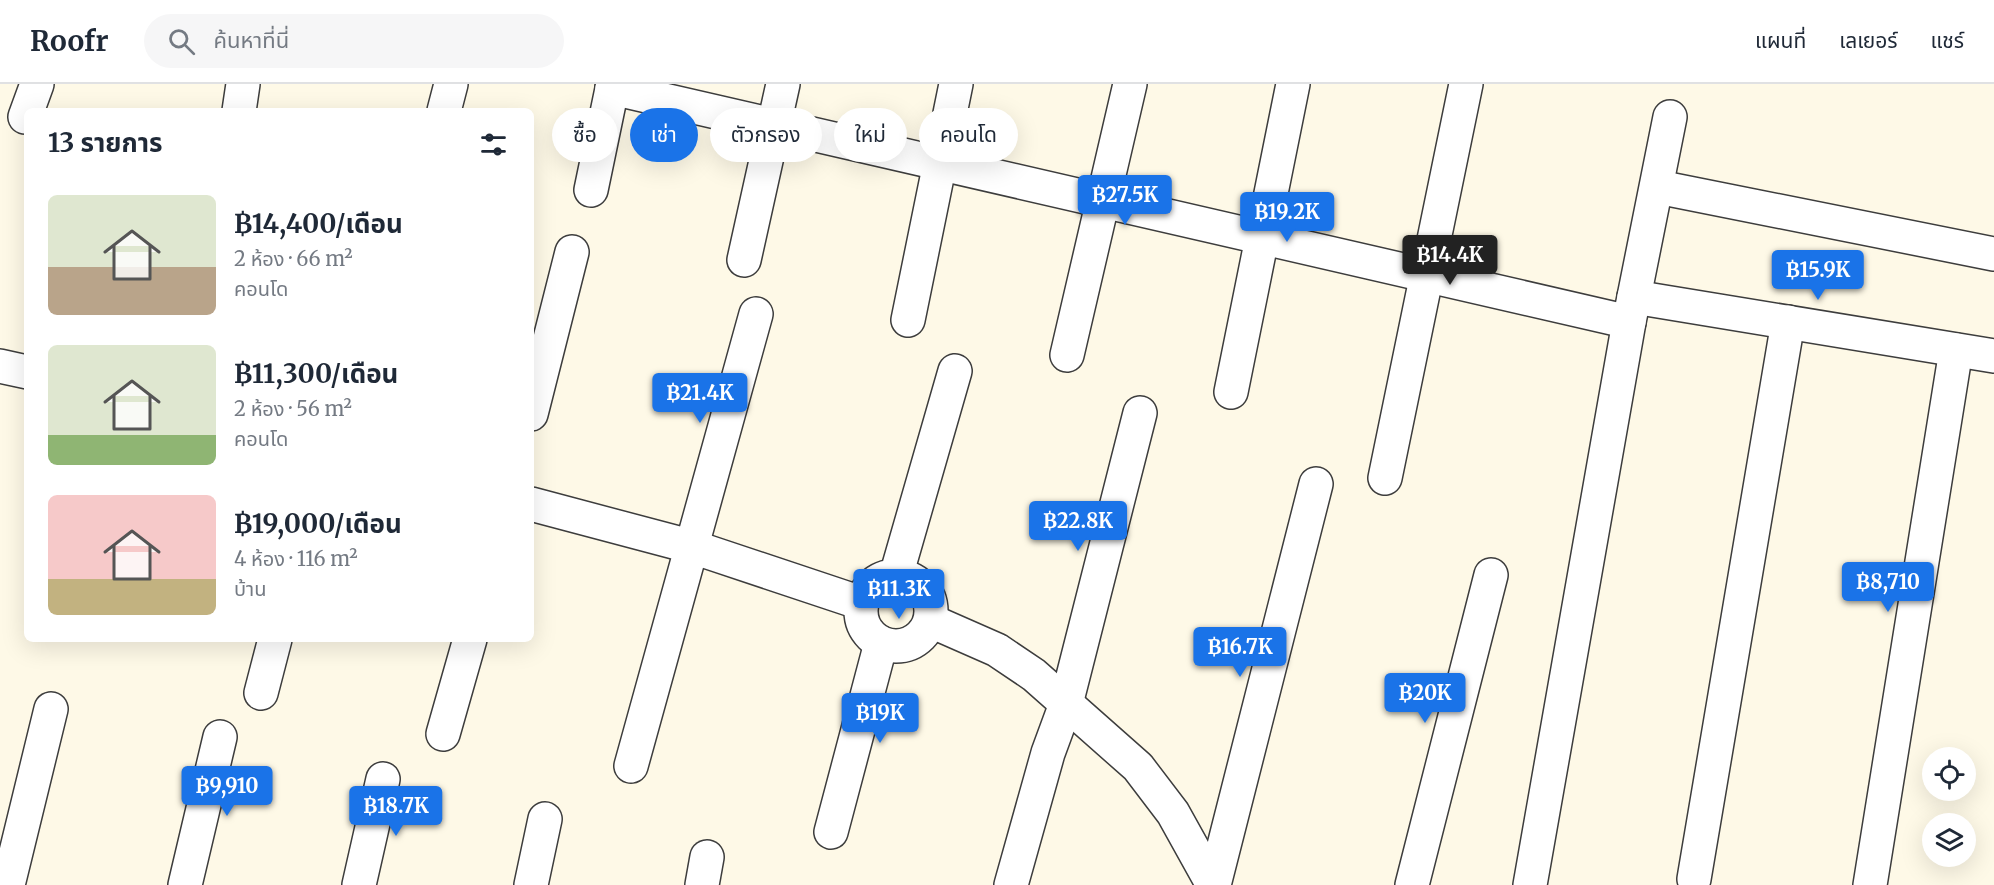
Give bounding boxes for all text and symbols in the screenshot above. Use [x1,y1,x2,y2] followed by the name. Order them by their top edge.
[144,14,564,68] search box
[30,23,108,59] text: Roofr
[165,25,198,58] icon: search
[213,26,289,54] text: ค้นหาที่นี่
[1755,27,1806,54] text: แผนที่
[1839,27,1898,54] text: เลเยอร์
[1931,27,1964,54] text: แชร์
[552,108,618,162] chip: ซื้อ
[630,108,698,162] chip: เช่า
[710,108,822,162] chip: ตัวกรอง
[834,108,907,162] chip: ใหม่
[919,108,1018,162] chip: คอนโด
[48,126,163,159] text: 13 รายการ
[477,128,510,161] icon: filters
[1076,175,1174,226] pin: ฿27.5K
[1092,182,1158,207] text: ฿27.5K
[1238,192,1336,243] pin: ฿19.2K
[1254,199,1320,224] text: ฿19.2K
[234,207,403,240] text: ฿14,400/เดือน
[96,219,168,291] icon: home
[1401,235,1499,286] pin: ฿14.4K
[1416,242,1484,267] text: ฿14.4K
[234,246,353,271] text: 2 ห้อง · 66 m²
[1769,250,1867,301] pin: ฿15.9K
[1786,257,1850,282] text: ฿15.9K
[234,276,288,301] text: คอนโด
[234,357,398,390] text: ฿11,300/เดือน
[96,369,168,441] icon: home
[651,373,749,424] pin: ฿21.4K
[666,380,734,405] text: ฿21.4K
[234,396,352,421] text: 2 ห้อง · 56 m²
[234,426,288,451] text: คอนโด
[1029,501,1127,552] pin: ฿22.8K
[234,507,402,540] text: ฿19,000/เดือน
[1043,508,1113,533] text: ฿22.8K
[96,519,168,591] icon: home
[234,546,358,571] text: 4 ห้อง · 116 m²
[1839,562,1937,613] pin: ฿8,710
[850,569,948,620] pin: ฿11.3K
[1856,569,1920,594] text: ฿8,710
[234,576,266,601] text: บ้าน
[867,576,931,601] text: ฿11.3K
[1191,627,1289,678] pin: ฿16.7K
[1207,634,1273,659] text: ฿16.7K
[1389,673,1461,724] pin: ฿20K
[1398,680,1452,705] text: ฿20K
[844,693,916,744] pin: ฿19K
[856,700,904,725] text: ฿19K
[1922,747,1976,867] map controls
[1922,747,1976,801] button: locate
[178,766,276,817] pin: ฿9,910
[196,773,258,798] text: ฿9,910
[347,786,445,837] pin: ฿18.7K
[363,793,429,818] text: ฿18.7K
[1922,813,1976,867] button: layers

